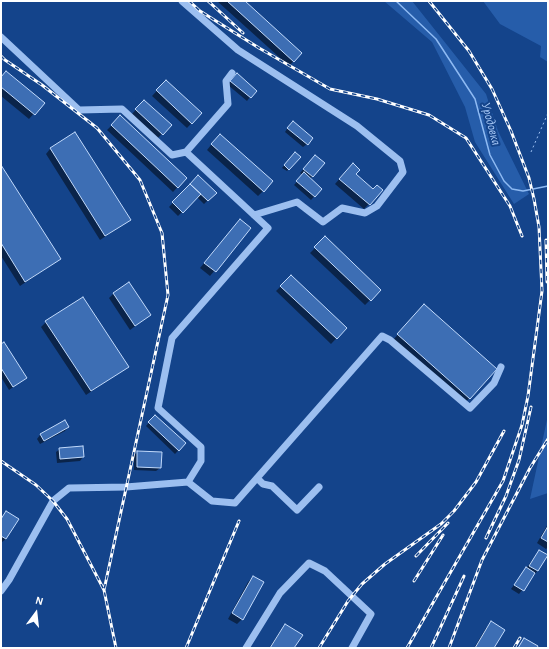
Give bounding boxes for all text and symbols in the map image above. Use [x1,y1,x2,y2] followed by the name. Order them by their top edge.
[478,101,504,147] water label: Уродовка
[16,593,56,633] north arrow
[34,595,44,607] text: N

